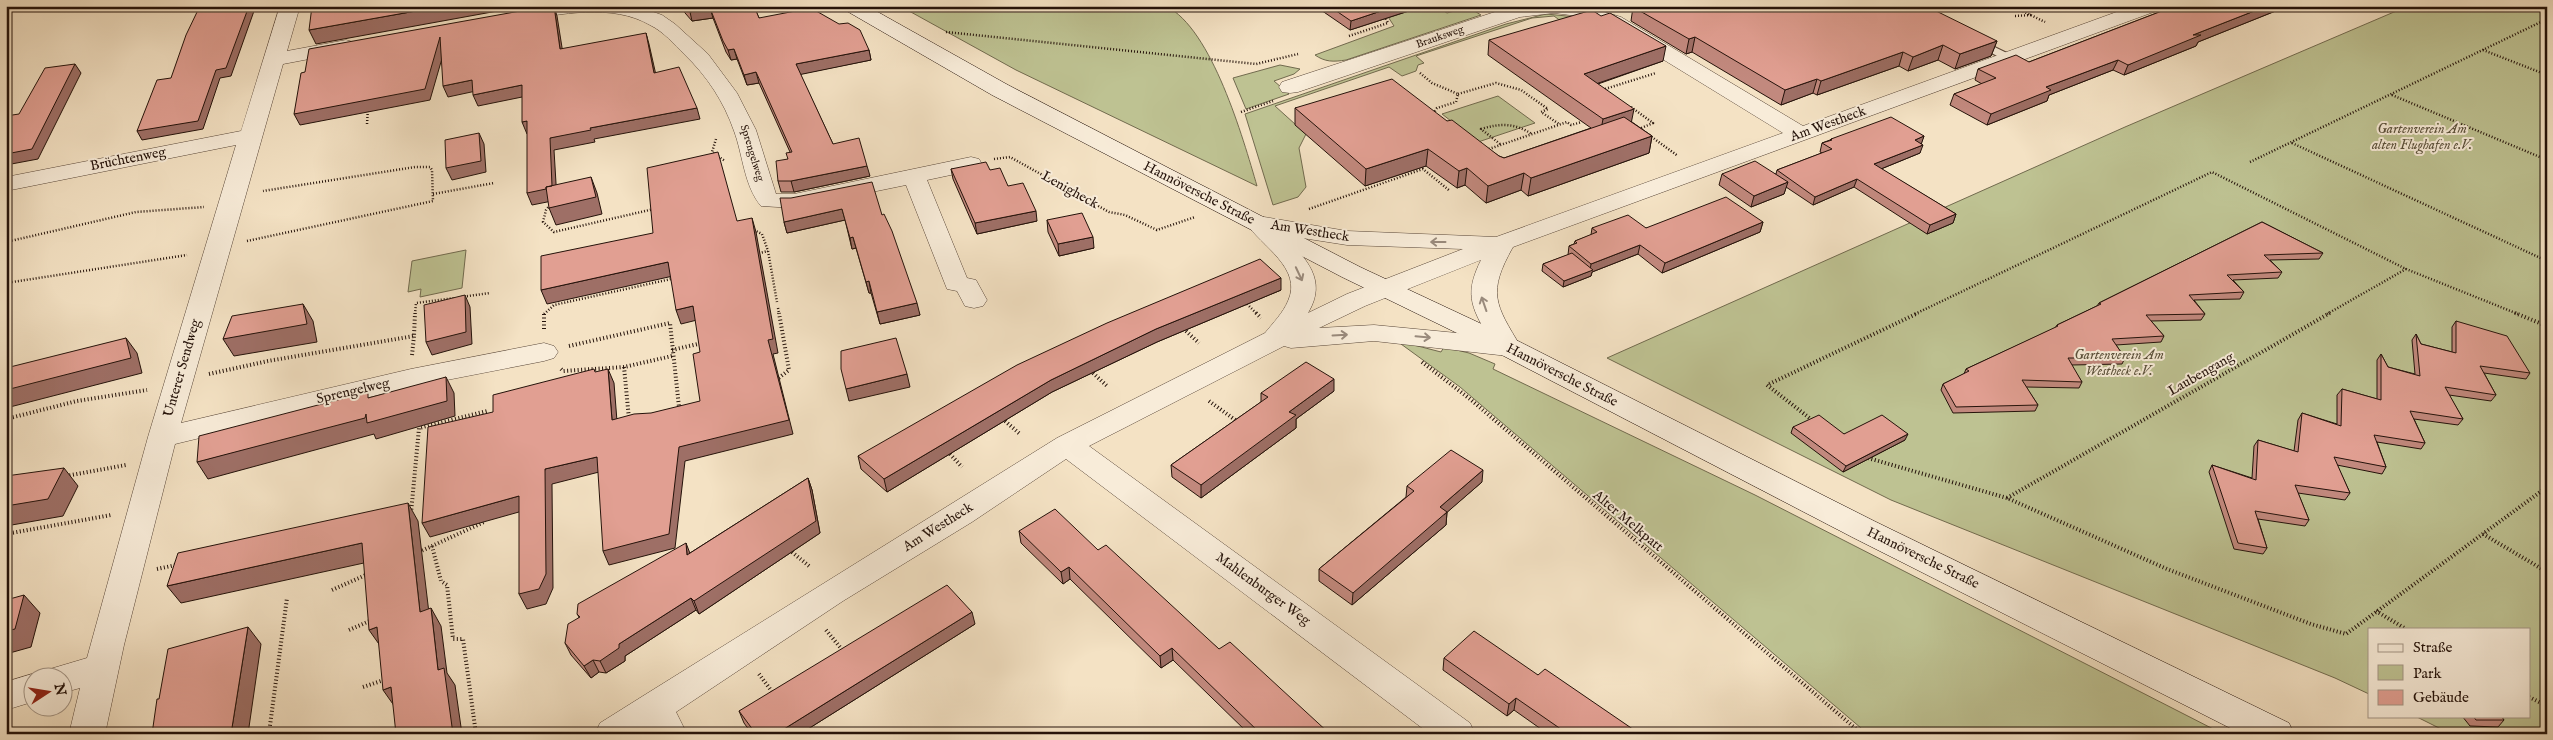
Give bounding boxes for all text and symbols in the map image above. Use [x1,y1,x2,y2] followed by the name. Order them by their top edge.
[1414,22,1467,52] street label: Brauksweg
[1787,102,1869,146] street label: Am Westheck
[2371,120,2473,155] park label: Gartenverein Am alten Flughafen e.V.
[737,123,768,184] street label: Sprengelweg
[89,143,168,175] street label: Brüchtenweg
[1140,157,1258,229] street label: Hannöversche Straße
[1038,167,1102,213] street label: Lenigheck
[1268,216,1351,246] street label: Am Westheck
[1430,237,1446,247] one-way arrow
[1295,266,1305,281] one-way arrow
[1479,296,1489,312] one-way arrow
[159,316,205,419] street label: Unterer Sendweg
[1332,330,1348,340] one-way arrow
[1415,332,1431,341] one-way arrow
[1503,339,1621,411] street label: Hannöversche Straße
[2074,346,2164,380] park label: Gartenverein Am Westheck e.V.
[2165,348,2238,400] street label: Laubengang
[315,374,392,408] street label: Sprengelweg
[1588,486,1667,556] street label: Alter Melkpatt
[899,498,977,556] street label: Am Westheck
[1864,523,1983,593] street label: Hannöversche Straße
[1212,549,1314,630] street label: Mahlenburger Weg
[2368,628,2530,718] legend
[2413,638,2453,657] text: Straße
[2413,664,2443,683] text: Park
[22,668,72,718] north arrow
[49,681,70,697] text: N
[2413,688,2469,707] text: Gebäude

